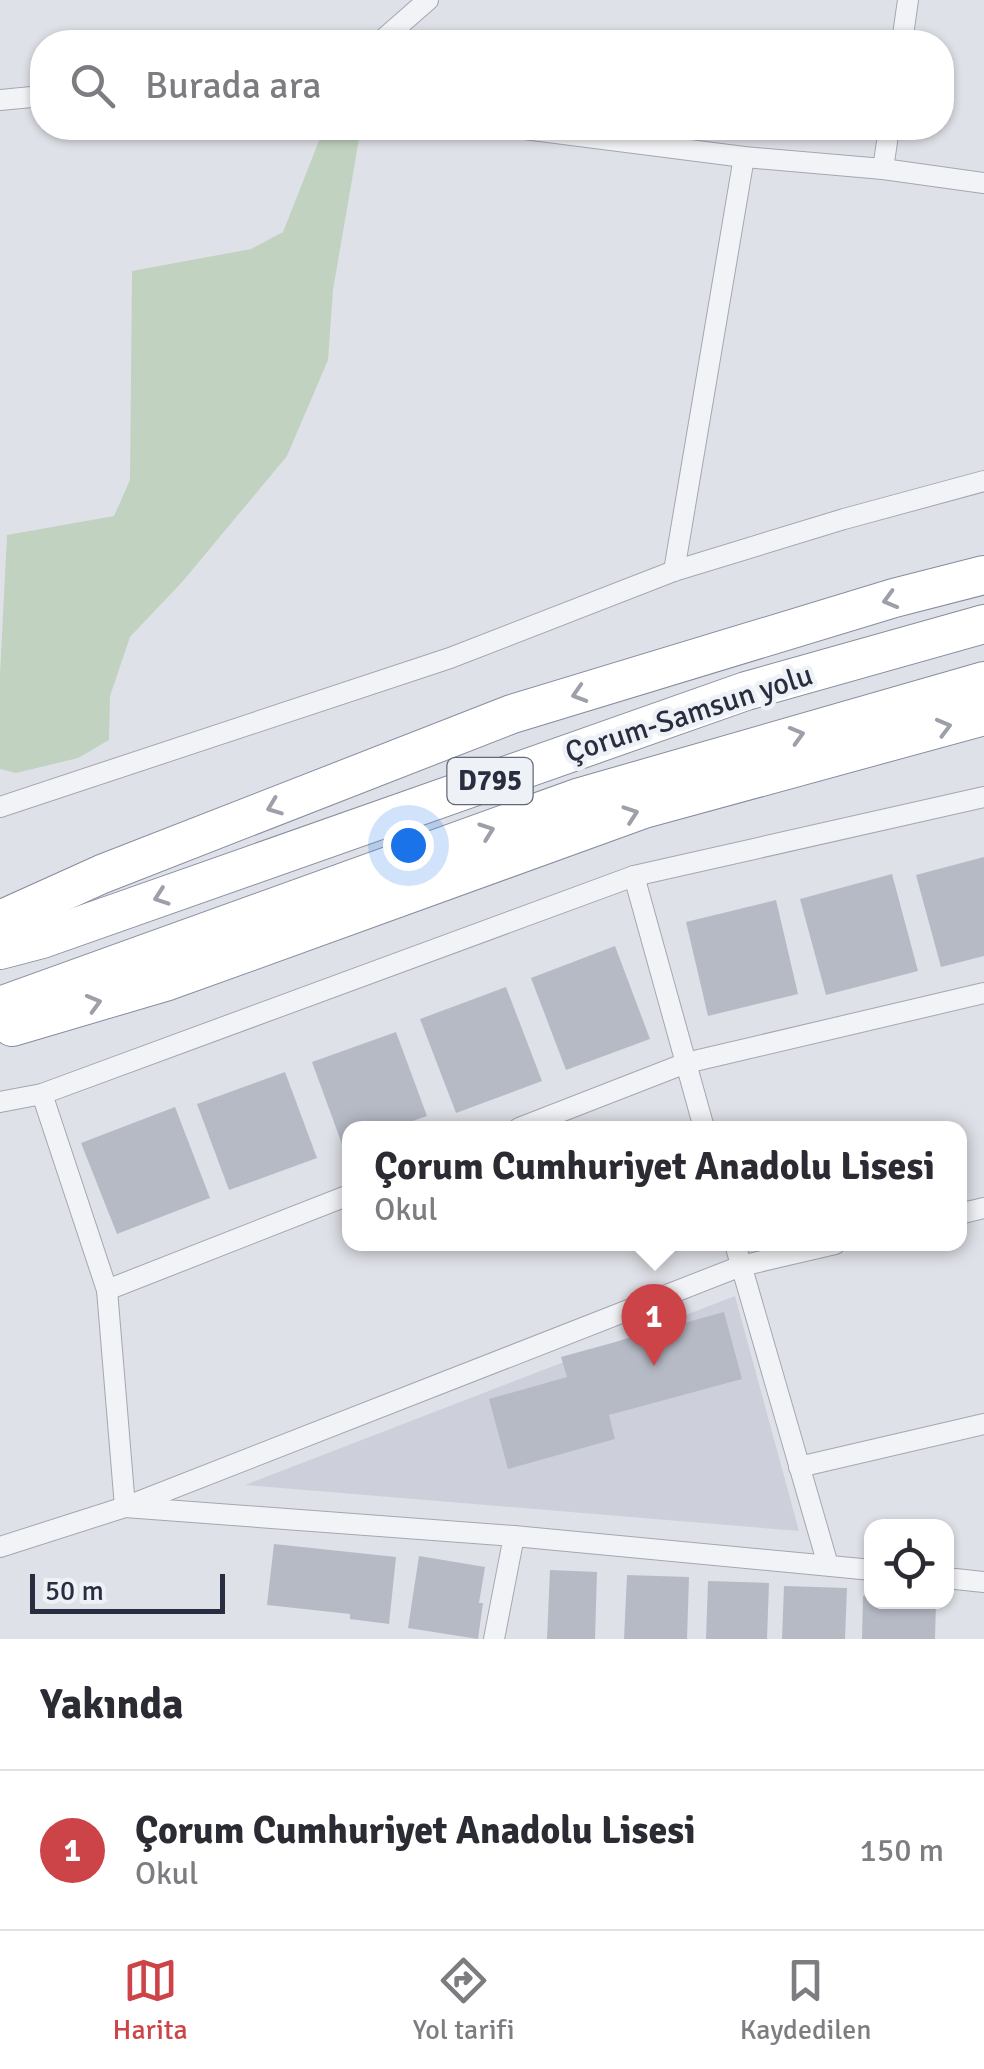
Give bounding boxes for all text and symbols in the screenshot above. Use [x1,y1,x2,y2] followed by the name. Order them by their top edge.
[30,30,954,140] search box
[65,58,120,113] icon: search
[145,62,322,109] text: Burada ara
[882,588,899,609] one-way arrow
[561,657,817,771] street label: Çorum-Samsun yolu
[571,682,588,703] one-way arrow
[935,718,952,739] one-way arrow
[788,726,805,747] one-way arrow
[448,758,532,804] road number: D795
[267,796,284,816] one-way arrow
[622,805,639,826] one-way arrow
[383,820,434,871] your location
[477,822,494,843] one-way arrow
[153,885,170,906] one-way arrow
[84,994,101,1015] one-way arrow
[342,1121,967,1251] popup
[374,1143,935,1190] text: Çorum Cumhuriyet Anadolu Lisesi
[374,1190,438,1229] text: Okul
[622,1284,686,1366] pin: 1
[864,1519,954,1609] map controls
[864,1519,954,1609] button: locate
[30,1569,225,1614] scale bar
[45,1574,104,1608] text: 50 m
[40,1679,184,1730] text: Yakında
[135,1807,696,1854] text: Çorum Cumhuriyet Anadolu Lisesi
[64,1831,81,1870] text: 1
[860,1831,944,1870] text: 150 m
[135,1854,198,1893] text: Okul
[113,1953,188,2047] tab: Harita
[413,1953,515,2047] tab: Yol tarifi
[740,1953,871,2047] tab: Kaydedilen

